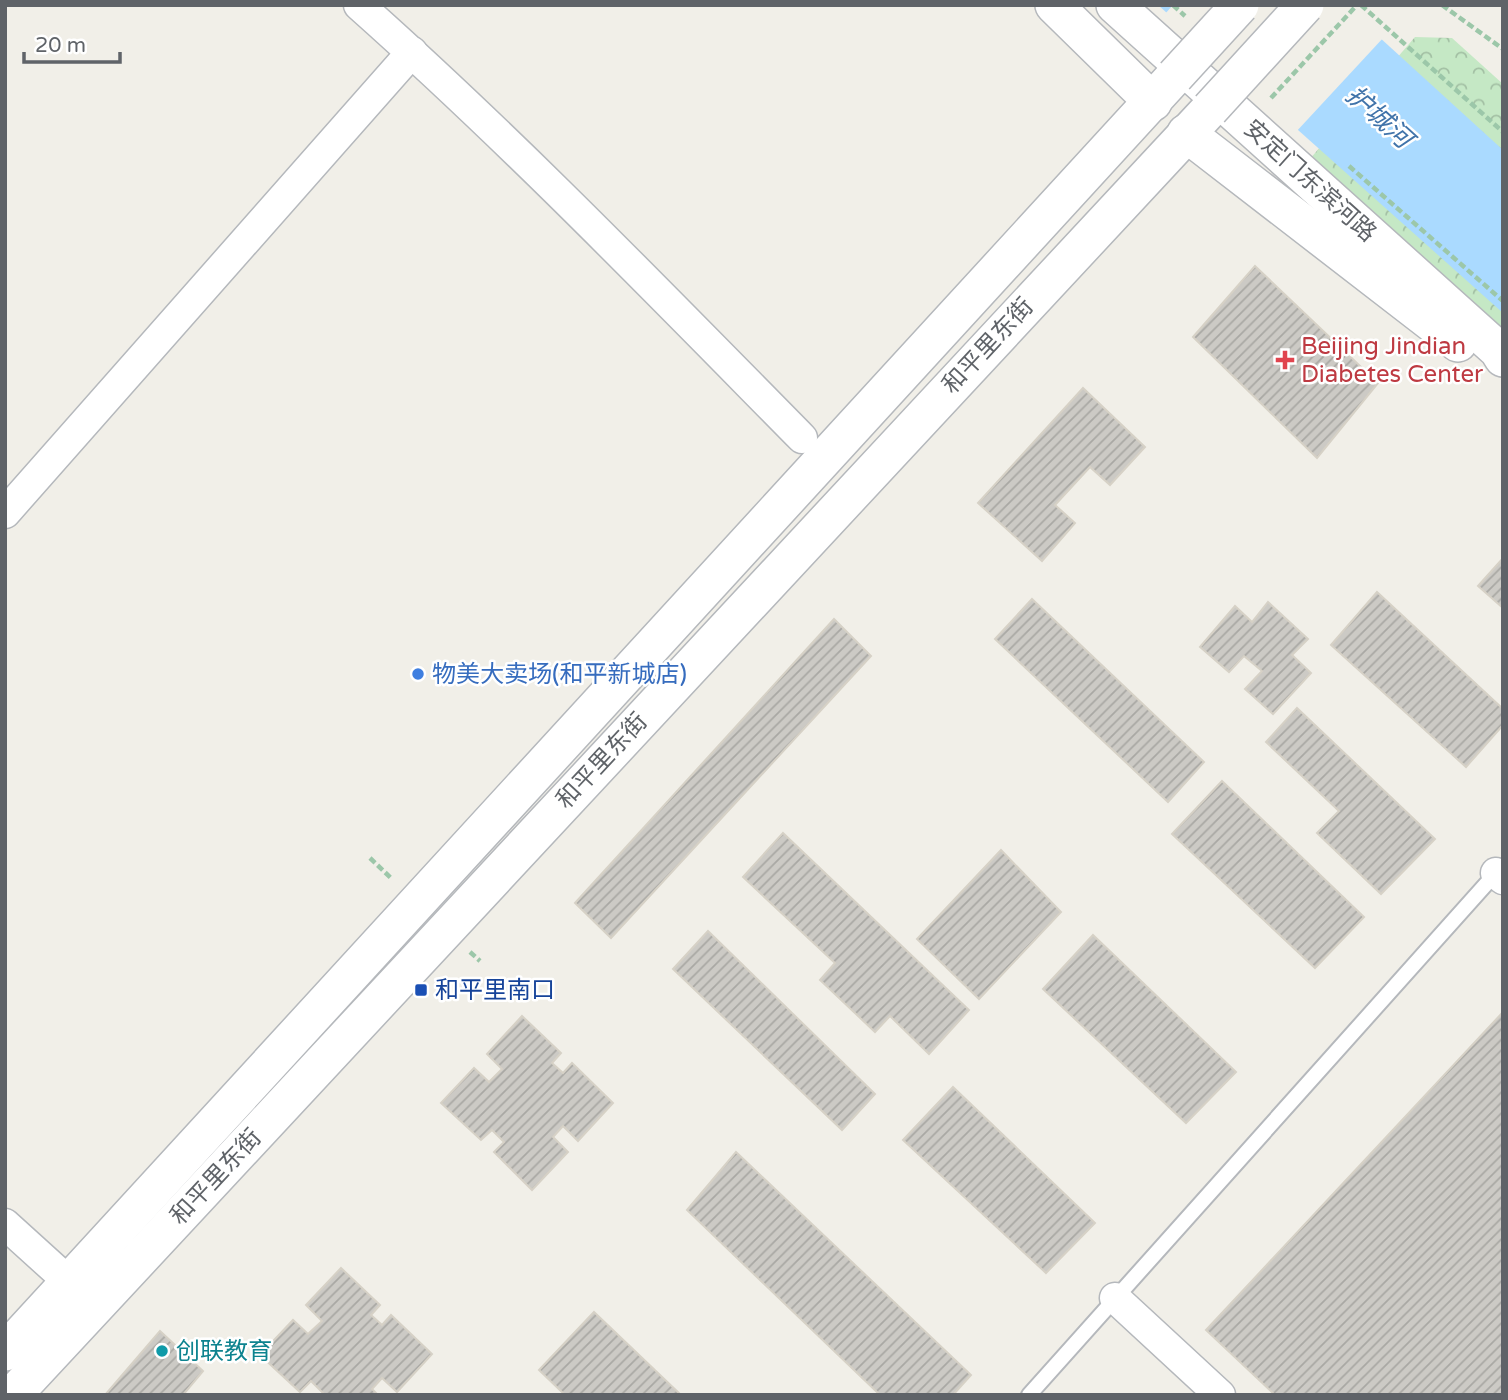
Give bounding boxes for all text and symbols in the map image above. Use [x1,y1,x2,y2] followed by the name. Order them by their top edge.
[24,21,121,65] scale bar
[35,33,86,58] text: 20 m
[1340,79,1422,158] water label: 护城河
[1238,114,1382,248] street label: 安定门东滨河路
[936,292,1040,400] street label: 和平里东街
[1301,332,1484,389] place label: Beijing Jindian Diabetes Center
[1275,350,1295,370] marker: Beijing Jindian Diabetes Center
[432,660,687,689] place label: 物美大卖场(和平新城店)
[410,666,426,682] marker: 物美大卖场(和平新城店)
[550,707,654,815] street label: 和平里东街
[435,976,555,1005] place label: 和平里南口
[413,982,429,998] marker: 和平里南口
[164,1123,268,1231] street label: 和平里东街
[176,1337,272,1366] place label: 创联教育
[154,1343,170,1359] marker: 创联教育

